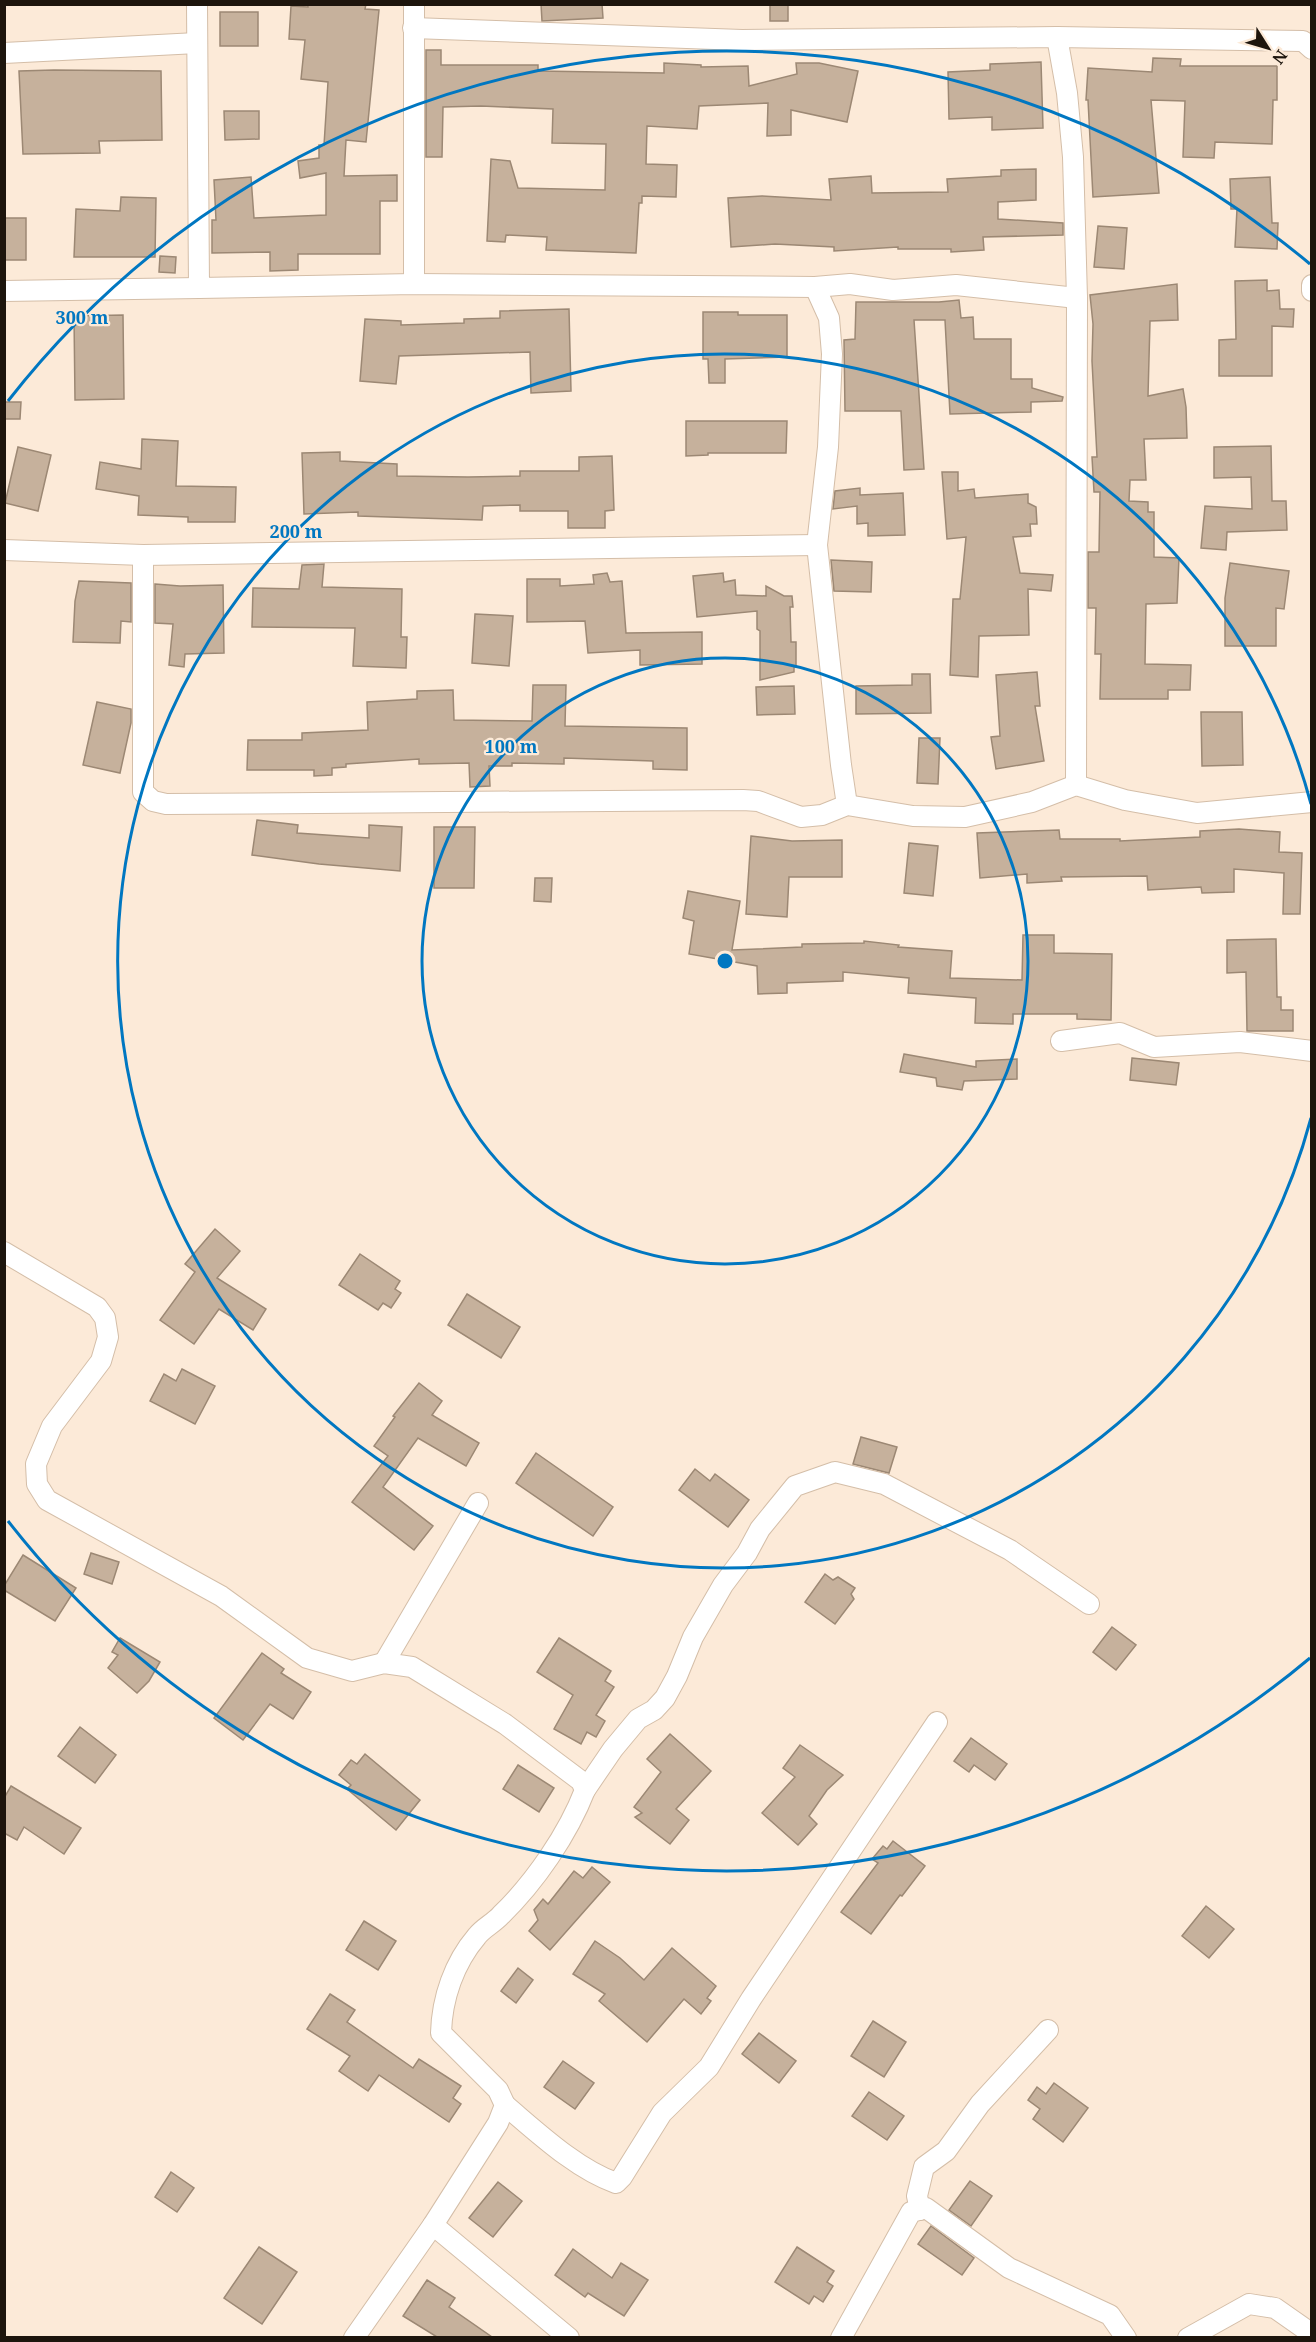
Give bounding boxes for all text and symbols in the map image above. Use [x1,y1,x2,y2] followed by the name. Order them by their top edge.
[1238,18,1298,78] north arrow
[1267,45,1293,69] text: N
[56,305,109,329] text: 300 m
[270,519,323,543] text: 200 m
[485,734,538,758] text: 100 m
[715,951,735,971] centre of rings

